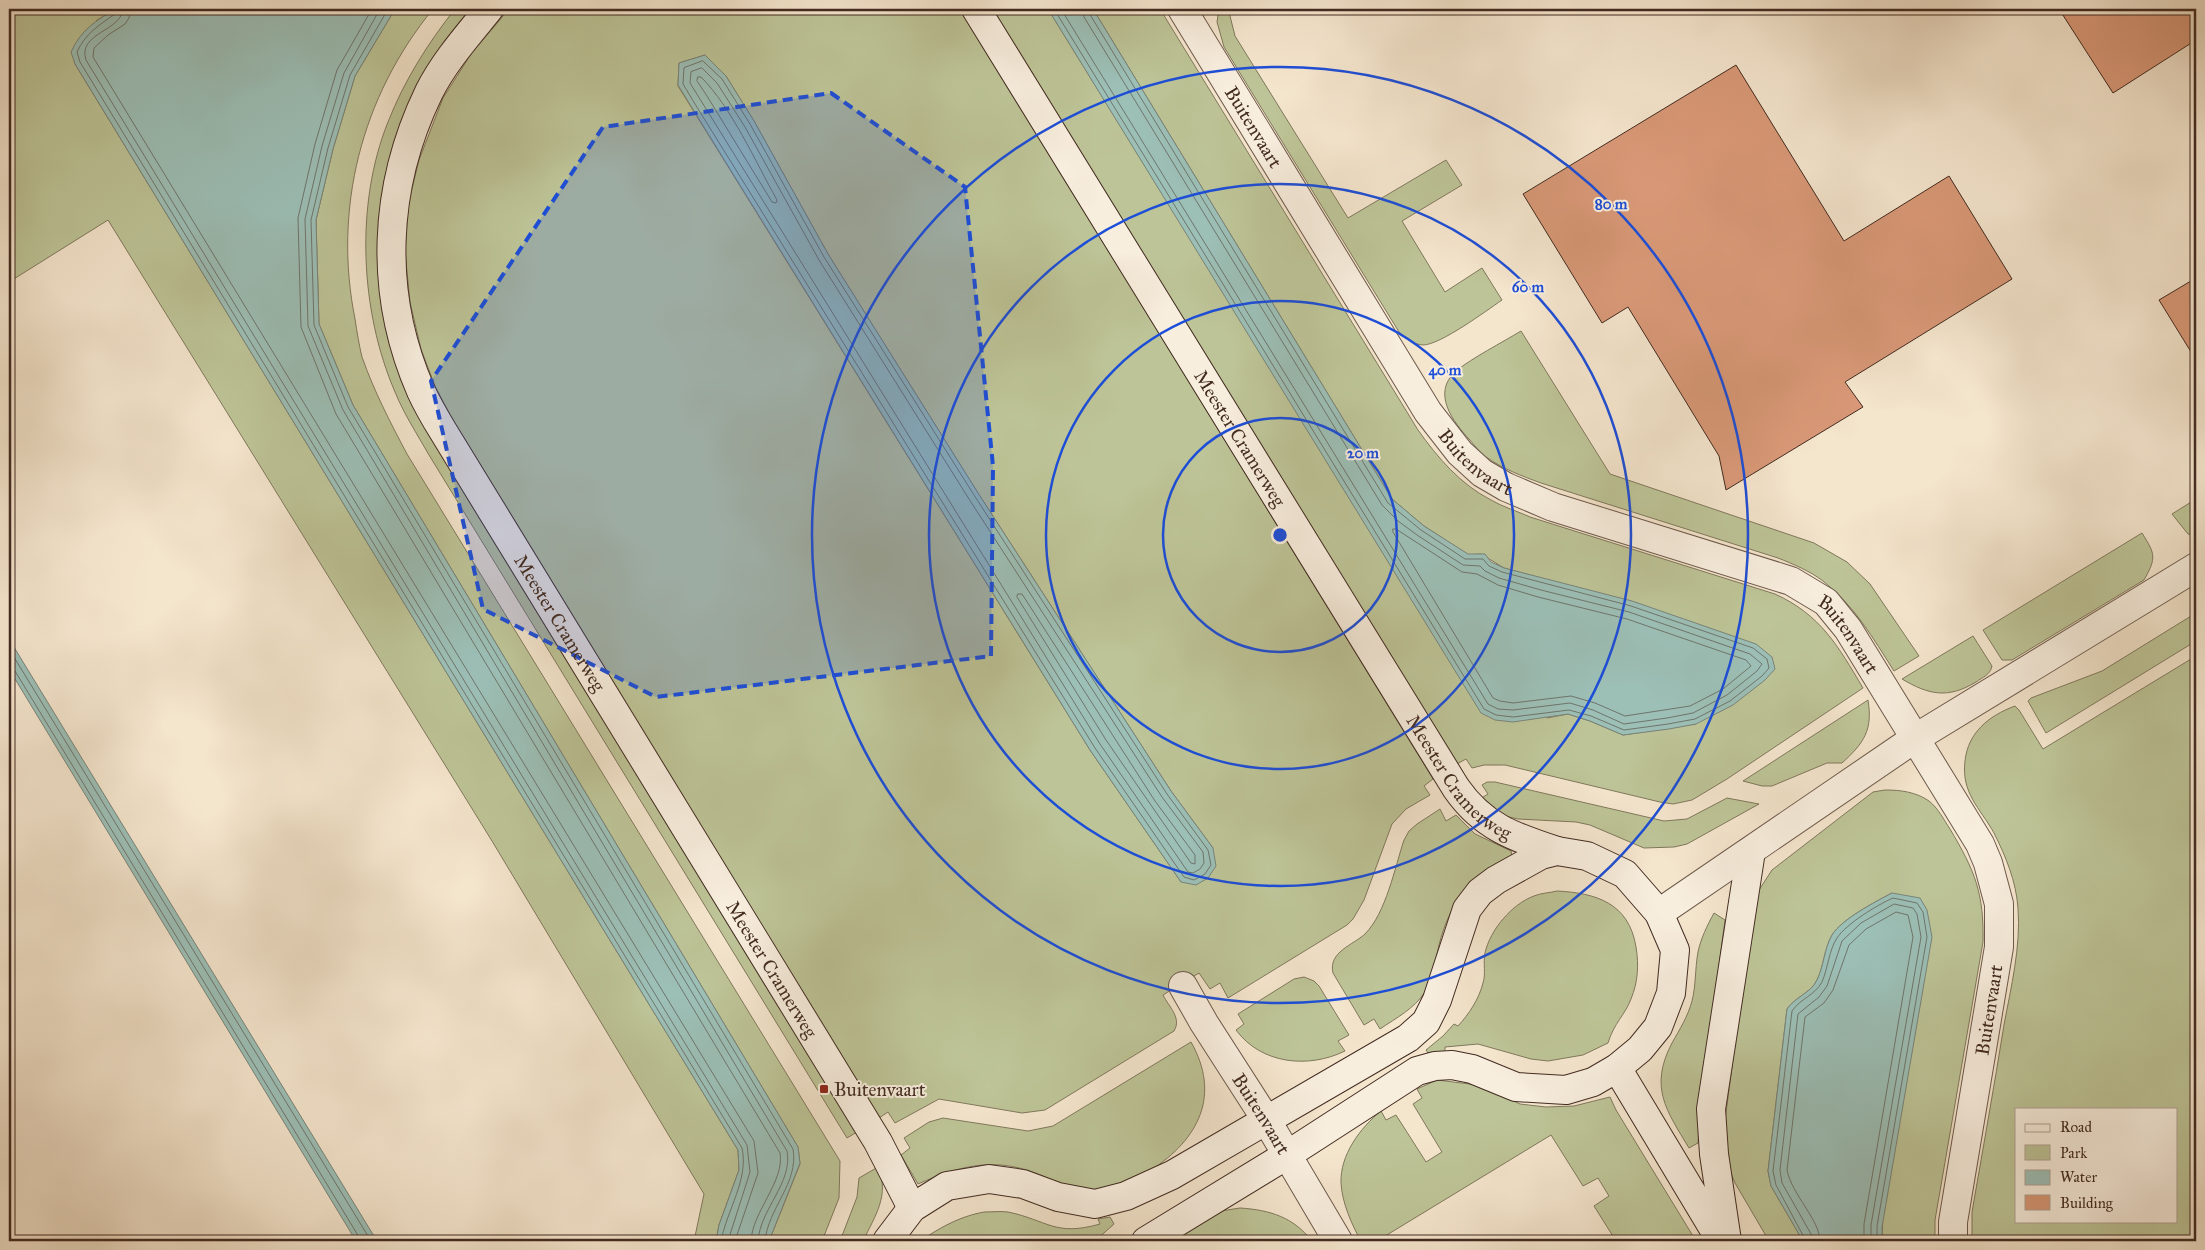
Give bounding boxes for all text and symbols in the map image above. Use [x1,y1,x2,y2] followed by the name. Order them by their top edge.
[1220,82,1288,172] street label: Buitenvaart
[1595,195,1628,213] text: 80 m
[1512,278,1545,296] text: 60 m
[1429,361,1462,380] text: 40 m
[1190,365,1291,511] street label: Meester Cramerweg
[1434,424,1516,500] street label: Buitenvaart
[1347,444,1379,462] text: 20 m
[1271,526,1289,544] centre of rings
[510,550,611,696] street label: Meester Cramerweg
[1814,589,1884,678] street label: Buitenvaart
[1402,710,1516,845] street label: Meester Cramerweg
[722,896,823,1042] street label: Meester Cramerweg
[1970,963,2008,1057] street label: Buitenvaart
[1228,1069,1296,1159] street label: Buitenvaart
[834,1078,926,1101] place label: Buitenvaart
[818,1083,830,1095] marker: Buitenvaart
[2015,1108,2178,1222] legend
[2060,1118,2092,1136] text: Road
[2060,1144,2087,1162] text: Park
[2060,1168,2097,1186] text: Water
[2060,1194,2114,1212] text: Building

